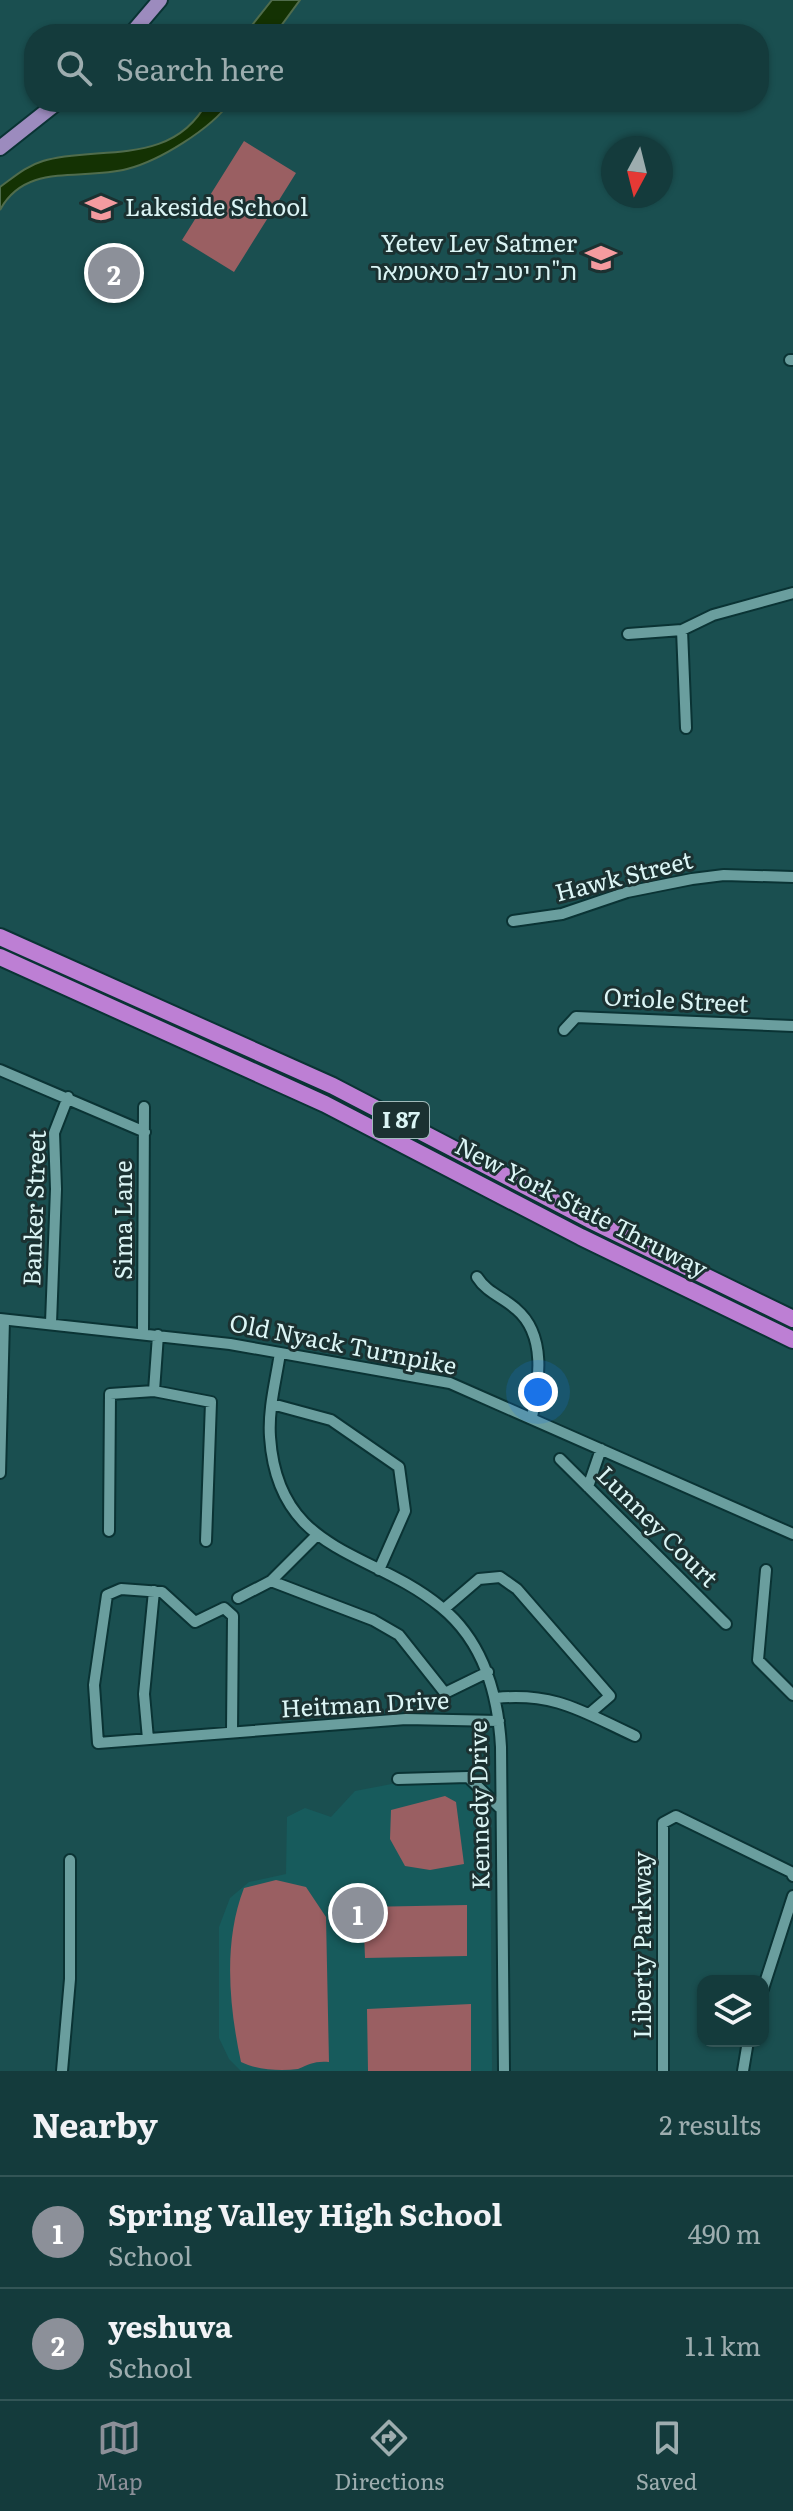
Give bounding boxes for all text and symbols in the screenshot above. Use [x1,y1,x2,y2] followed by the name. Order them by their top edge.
[24,24,769,112] search box
[52,46,96,90] icon: search
[116,46,284,90] text: Search here
[601,136,673,208] north arrow
[125,188,308,223] place label: Lakeside School
[84,191,118,225] school or university icon: Lakeside School
[370,224,578,287] place label: Yetev Lev Satmer ת"ת יטב לב סאטמאר
[584,241,618,275] school or university icon: Yetev Lev Satmer ת"ת יטב לב סאטמאר
[88,243,140,303] pin: 2
[551,841,696,909] street label: Hawk Street
[603,977,750,1020] street label: Oriole Street
[373,1102,429,1138] road number: I 87
[450,1127,715,1285] street label: New York State Thruway
[12,1129,53,1286] street label: Banker Street
[104,1160,139,1280] street label: Sima Lane
[227,1303,460,1382] street label: Old Nyack Turnpike
[518,1372,558,1412] your location
[590,1457,728,1594] street label: Lunney Court
[280,1681,450,1724] street label: Heitman Drive
[459,1720,496,1890] street label: Kennedy Drive
[623,1851,658,2039] street label: Liberty Parkway
[332,1883,384,1943] pin: 1
[697,1975,769,2047] map controls
[697,1975,769,2047] button: layers
[32,2098,158,2148] text: Nearby
[659,2104,761,2143] text: 2 results
[108,2191,502,2235] text: Spring Valley High School
[53,2213,63,2252] text: 1
[688,2213,761,2252] text: 490 m
[108,2235,192,2274] text: School
[108,2303,232,2347] text: yeshuva
[51,2325,65,2364] text: 2
[685,2325,761,2364] text: 1.1 km
[108,2347,192,2386] text: School
[96,2416,143,2497] tab: Map
[334,2416,444,2497] tab: Directions
[636,2416,697,2497] tab: Saved

